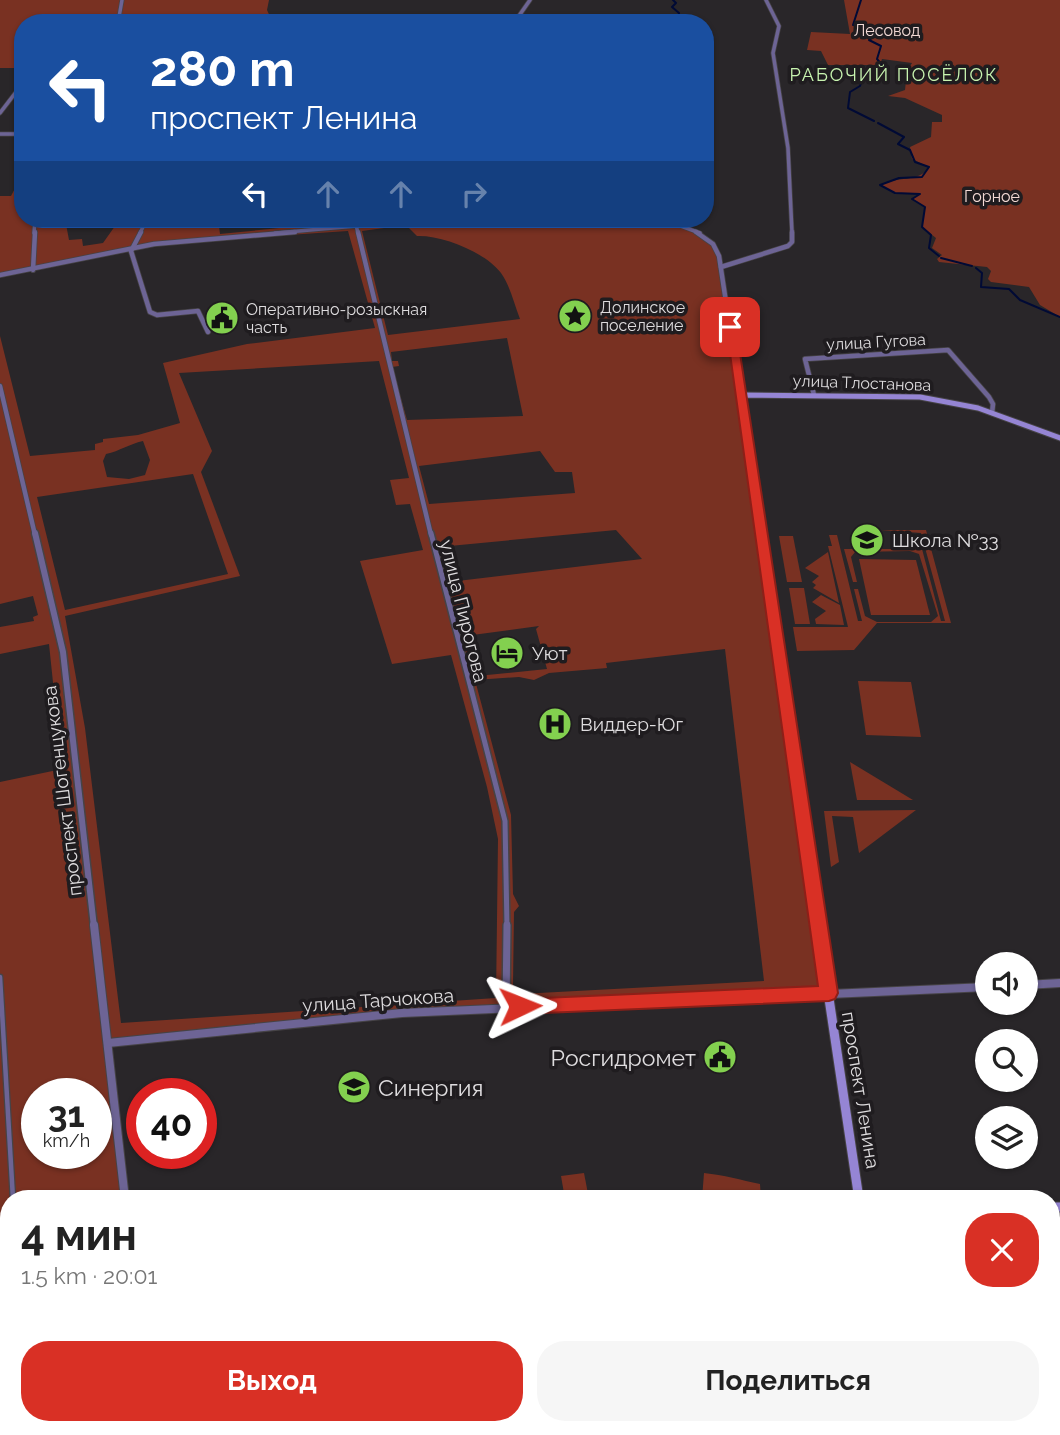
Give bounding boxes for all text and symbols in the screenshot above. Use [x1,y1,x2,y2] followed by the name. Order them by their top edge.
[854,21,920,40] park label: Лесовод
[150,40,295,97] text: 280 m
[35,42,126,133] icon: left
[790,64,998,85] district label: РАБОЧИЙ ПОСЁЛОК
[150,99,417,136] text: проспект Ленина
[236,175,274,213] icon: left
[309,175,347,213] icon: ahead
[382,175,420,213] icon: ahead
[455,175,493,213] icon: right
[964,187,1020,206] park label: Горное
[556,297,594,335] place icon: Долинское поселение
[700,297,760,357] pin
[600,298,685,335] place label: Долинское поселение
[203,299,241,337] public building icon: Оперативно-розыскная часть
[246,300,427,337] place label: Оперативно-розыскная часть
[711,308,749,346] icon: arrive
[826,330,926,354] street label: улица Гугова
[792,371,932,395] street label: улица Тлостанова
[848,521,886,559] school or university icon: Школа №33
[892,529,999,551] place label: Школа №33
[436,538,492,684] street label: улица Пирогова
[488,634,526,672] hotel icon: Уют
[532,642,568,664] place label: Уют
[38,685,86,897] street label: проспект Шогенцукова
[536,705,574,743] hospital icon: Виддер-Юг
[580,713,683,735] place label: Виддер-Юг
[975,952,1038,1169] map controls
[975,952,1038,1015] button: sound
[483,969,557,1043] position arrow
[301,984,455,1016] street label: улица Тарчокова
[838,1010,884,1170] street label: проспект Ленина
[975,1029,1038,1092] button: search
[701,1038,739,1076] public building icon: Росгидромет
[551,1044,696,1071] place label: Росгидромет
[335,1068,373,1106] school or university icon: Синергия
[378,1074,483,1101] place label: Синергия
[126,1078,217,1169] speed limit sign: 40
[48,1094,85,1135] text: 31
[975,1106,1038,1169] button: layers
[43,1130,90,1151] text: km/h
[21,1211,137,1260] text: 4 мин
[965,1213,1039,1287] button: close
[21,1262,157,1289] text: 1.5 km · 20:01
[21,1341,523,1421] button: Выход
[537,1341,1039,1421] button: Поделиться

